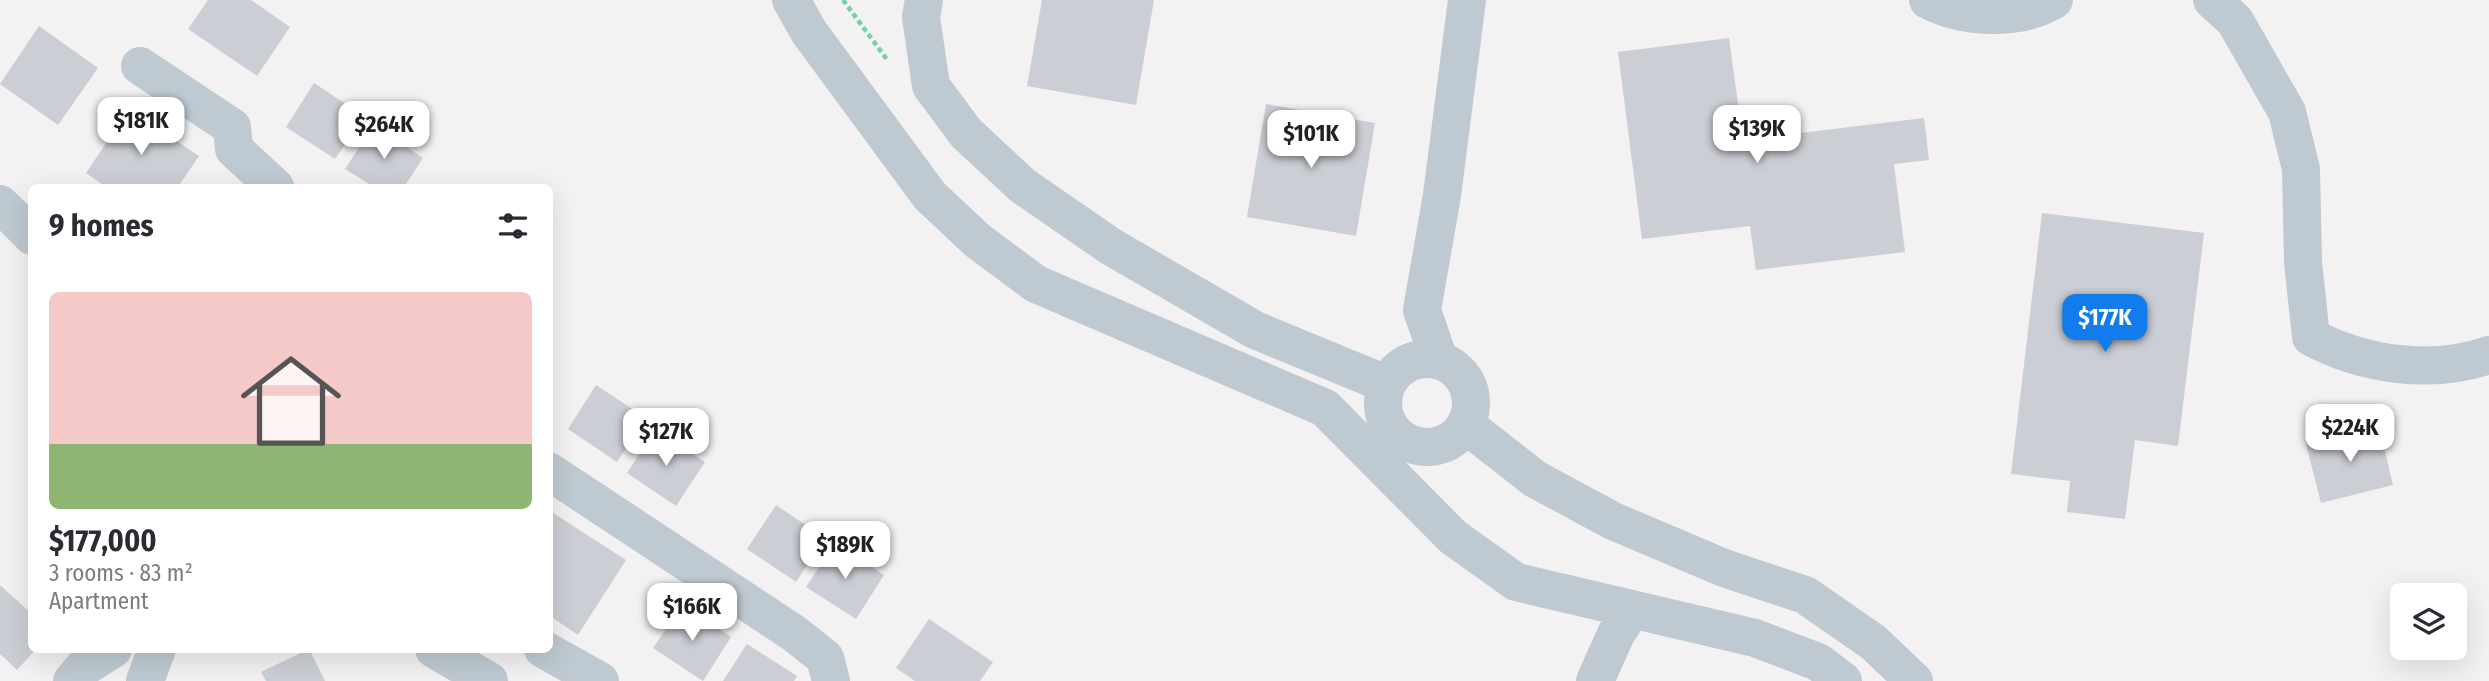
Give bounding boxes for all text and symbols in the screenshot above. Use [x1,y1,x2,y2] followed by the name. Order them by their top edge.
[92,97,190,157] pin: $181K
[335,102,433,161] pin: $264K
[113,106,169,134] text: $181K
[1708,106,1806,165] pin: $139K
[354,110,414,138] text: $264K
[1262,110,1360,170] pin: $101K
[1729,114,1785,142] text: $139K
[1283,119,1339,147] text: $101K
[494,207,532,245] icon: filters
[49,208,154,244] text: 9 homes
[2056,294,2154,354] pin: $177K
[2078,303,2132,331] text: $177K
[228,338,354,464] icon: home
[2301,405,2399,464] pin: $224K
[617,408,715,468] pin: $127K
[2321,413,2379,441] text: $224K
[639,417,693,445] text: $127K
[796,522,894,581] pin: $189K
[49,523,157,559] text: $177,000
[816,530,874,558] text: $189K
[49,559,193,587] text: 3 rooms · 83 m²
[2390,583,2467,660] map controls
[2390,583,2467,660] button: layers
[643,584,741,643] pin: $166K
[49,587,149,615] text: Apartment
[663,592,721,620] text: $166K

